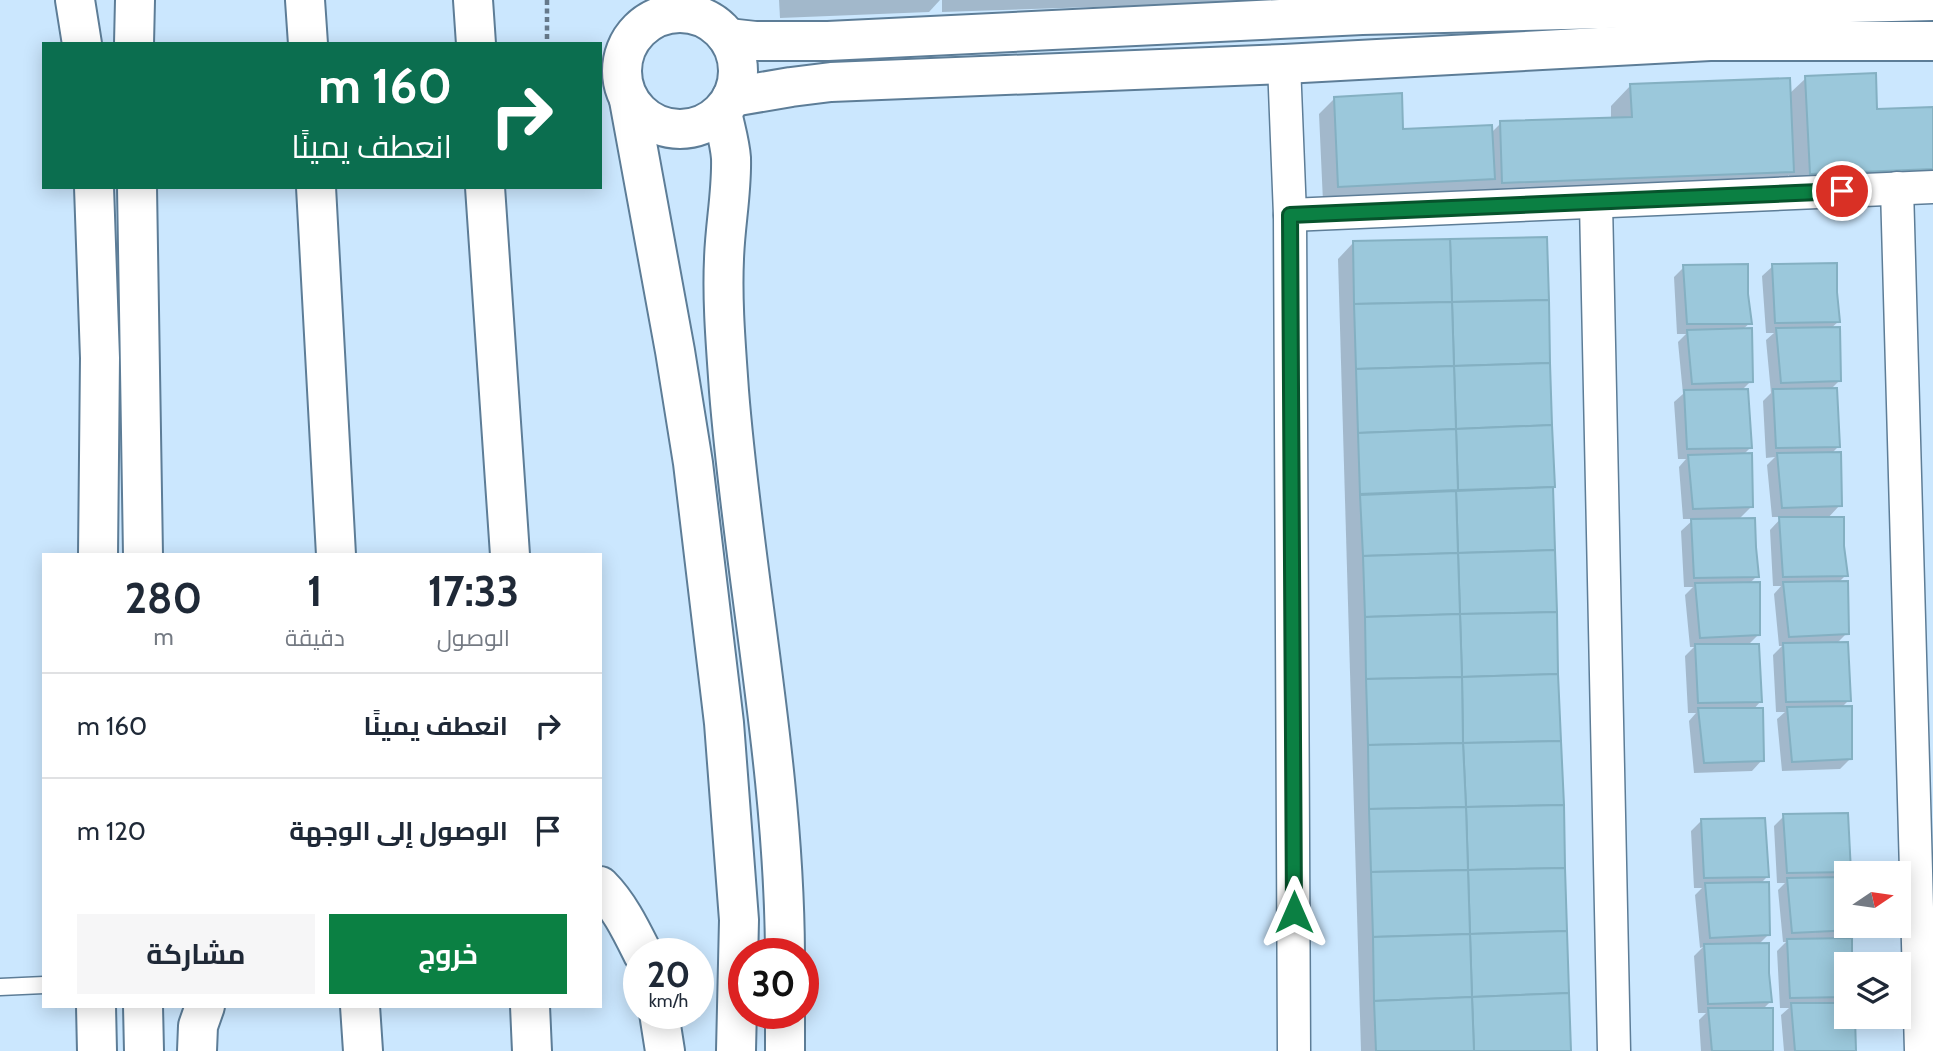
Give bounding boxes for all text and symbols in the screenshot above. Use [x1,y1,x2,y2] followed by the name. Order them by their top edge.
[318,56,452,115] text: 160 m
[476,70,567,161] icon: right
[291,127,452,166] text: انعطف يمينًا
[1812,161,1872,221] pin
[1823,172,1861,210] icon: arrive
[307,565,323,617] text: 1
[428,565,519,617] text: 17:33
[125,572,202,624] text: 280
[153,623,174,651] text: m
[285,624,345,652] text: دقيقة
[437,624,510,652] text: الوصول
[529,707,567,745] icon: right
[77,710,147,742] text: 160 m
[364,710,508,742] text: انعطف يمينًا
[529,812,567,850] icon: arrive
[77,815,146,847] text: 120 m
[289,815,508,847] text: الوصول إلى الوجهة
[1834,861,1911,938] north arrow
[1834,861,1911,1029] map controls
[1257,875,1331,949] position arrow
[77,914,315,994] button: مشاركة
[329,914,567,994] button: خروج
[728,938,819,1029] speed limit sign: 30
[1834,952,1911,1029] button: layers
[647,953,690,996] text: 20
[649,990,688,1012] text: km/h

